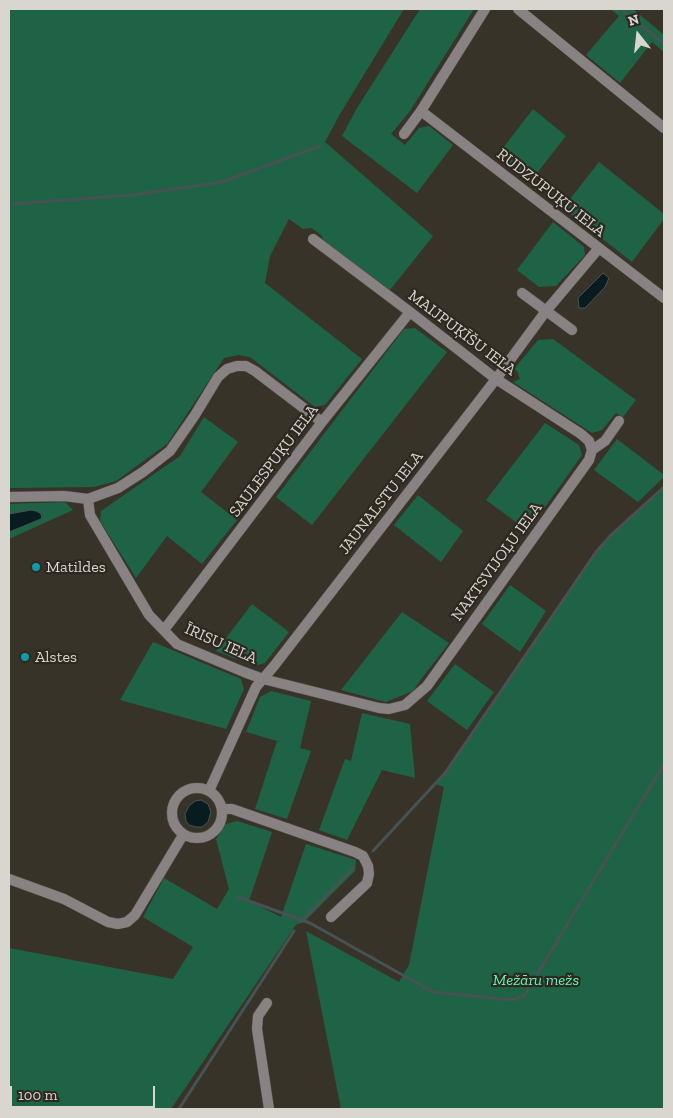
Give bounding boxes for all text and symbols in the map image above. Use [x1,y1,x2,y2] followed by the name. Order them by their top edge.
[613,10,663,60] north arrow
[626,10,641,30] text: N
[493,145,609,241] street label: RUDZUPUĶU IELA
[404,286,520,380] street label: MAIJPUĶĪŠU IELA
[225,401,323,521] street label: SAULESPUĶU IELA
[335,448,427,558] street label: JAUNALSTU IELA
[448,499,546,625] street label: NAKTSVIJOĻU IELA
[46,557,106,577] place label: Matildes
[30,561,42,573] marker: Matildes
[182,619,260,669] street label: ĪRISU IELA
[35,647,77,667] place label: Alstes
[19,651,31,663] marker: Alstes
[493,970,579,990] park label: Mežāru mežs
[12,1076,158,1108] scale bar
[18,1086,57,1104] text: 100 m

